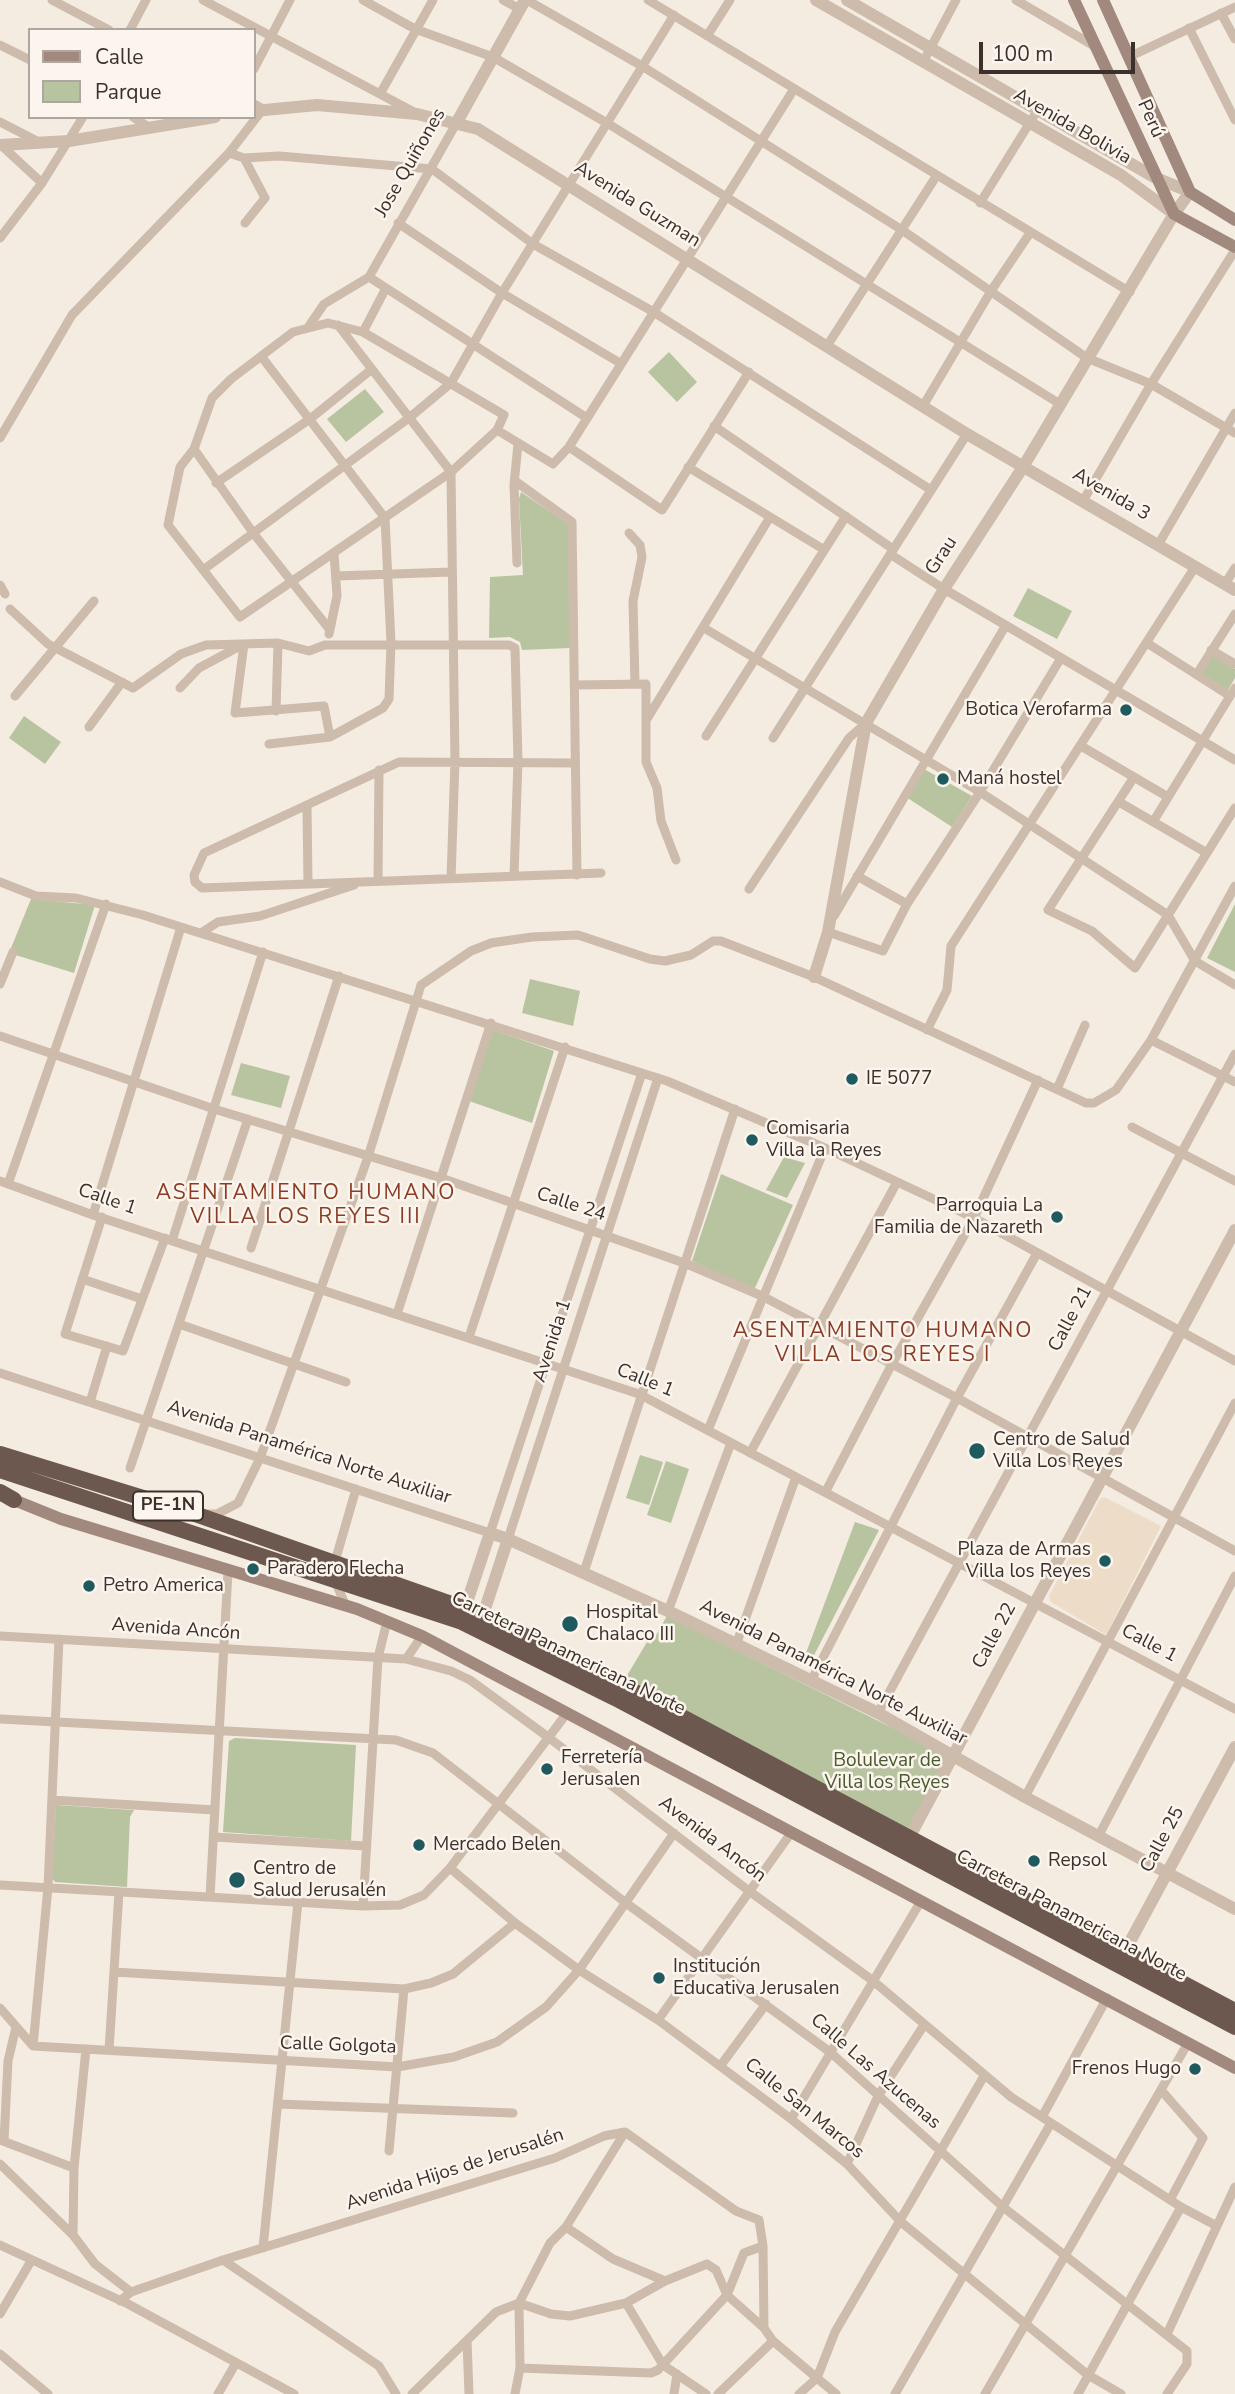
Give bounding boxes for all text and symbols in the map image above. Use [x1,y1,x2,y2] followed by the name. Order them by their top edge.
[28,28,256,119] legend
[983,28,1139,72] scale bar
[992,40,1053,68] text: 100 m
[95,43,143,71] text: Calle
[95,78,162,106] text: Parque
[1009,84,1135,170] street label: Avenida Bolivia
[1132,96,1168,142] street label: Perú
[371,105,451,221] street label: Jose Quiñones
[570,157,704,253] street label: Avenida Guzman
[1068,464,1154,526] street label: Avenida 3
[921,533,963,579] street label: Grau
[965,699,1112,721] place label: Botica Verofarma
[1118,702,1134,718] marker: Botica Verofarma
[957,768,1062,790] place label: Maná hostel
[935,771,951,787] marker: Maná hostel
[866,1068,932,1090] place label: IE 5077
[844,1071,860,1087] marker: IE 5077
[766,1118,882,1162] place label: Comisaria Villa la Reyes
[744,1132,760,1148] marker: Comisaria Villa la Reyes
[75,1179,139,1221] street label: Calle 1
[158,1181,454,1231] district label: ASENTAMIENTO HUMANO VILLA LOS REYES III
[533,1183,609,1227] street label: Calle 24
[874,1195,1043,1239] place label: Parroquia La Familia de Nazareth
[1049,1209,1065,1225] marker: Parroquia La Familia de Nazareth
[1044,1282,1098,1356] street label: Calle 21
[529,1297,577,1385] street label: Avenida 1
[735,1319,1031,1369] district label: ASENTAMIENTO HUMANO VILLA LOS REYES I
[613,1359,677,1403] street label: Calle 1
[164,1396,454,1510] street label: Avenida Panamérica Norte Auxiliar
[993,1429,1130,1473] place label: Centro de Salud Villa Los Reyes
[967,1441,987,1461] marker: Centro de Salud Villa Los Reyes
[133,1492,203,1520] road number: PE-1N
[957,1539,1091,1583] place label: Plaza de Armas Villa los Reyes
[1097,1553,1113,1569] marker: Plaza de Armas Villa los Reyes
[267,1558,404,1580] place label: Paradero Flecha
[245,1561,261,1577] marker: Paradero Flecha
[103,1575,224,1597] place label: Petro America
[81,1578,97,1594] marker: Petro America
[447,1587,689,1721] street label: Carretera Panamericana Norte
[695,1595,971,1751] street label: Avenida Panamérica Norte Auxiliar
[968,1599,1022,1673] street label: Calle 22
[586,1602,674,1646] place label: Hospital Chalaco III
[111,1614,241,1646] street label: Avenida Ancón
[560,1614,580,1634] marker: Hospital Chalaco III
[1117,1620,1181,1668] street label: Calle 1
[561,1747,643,1791] place label: Ferretería Jerusalen
[824,1750,950,1794] park label: Bolulevar de Villa los Reyes
[539,1761,555,1777] marker: Ferretería Jerusalen
[654,1792,770,1888] street label: Avenida Ancón
[1136,1803,1190,1877] street label: Calle 25
[433,1834,561,1856] place label: Mercado Belen
[411,1837,427,1853] marker: Mercado Belen
[952,1845,1190,1987] street label: Carretera Panamericana Norte
[1048,1850,1107,1872] place label: Repsol
[1026,1853,1042,1869] marker: Repsol
[253,1858,386,1902] place label: Centro de Salud Jerusalén
[227,1870,247,1890] marker: Centro de Salud Jerusalén
[673,1956,839,2000] place label: Institución Educativa Jerusalen
[651,1970,667,1986] marker: Institución Educativa Jerusalen
[805,2009,945,2135] street label: Calle Las Azucenas
[279,2033,397,2059] street label: Calle Golgota
[740,2054,868,2164] street label: Calle San Marcos
[1072,2058,1181,2080] place label: Frenos Hugo
[1187,2061,1203,2077] marker: Frenos Hugo
[343,2124,567,2216] street label: Avenida Hijos de Jerusalén

